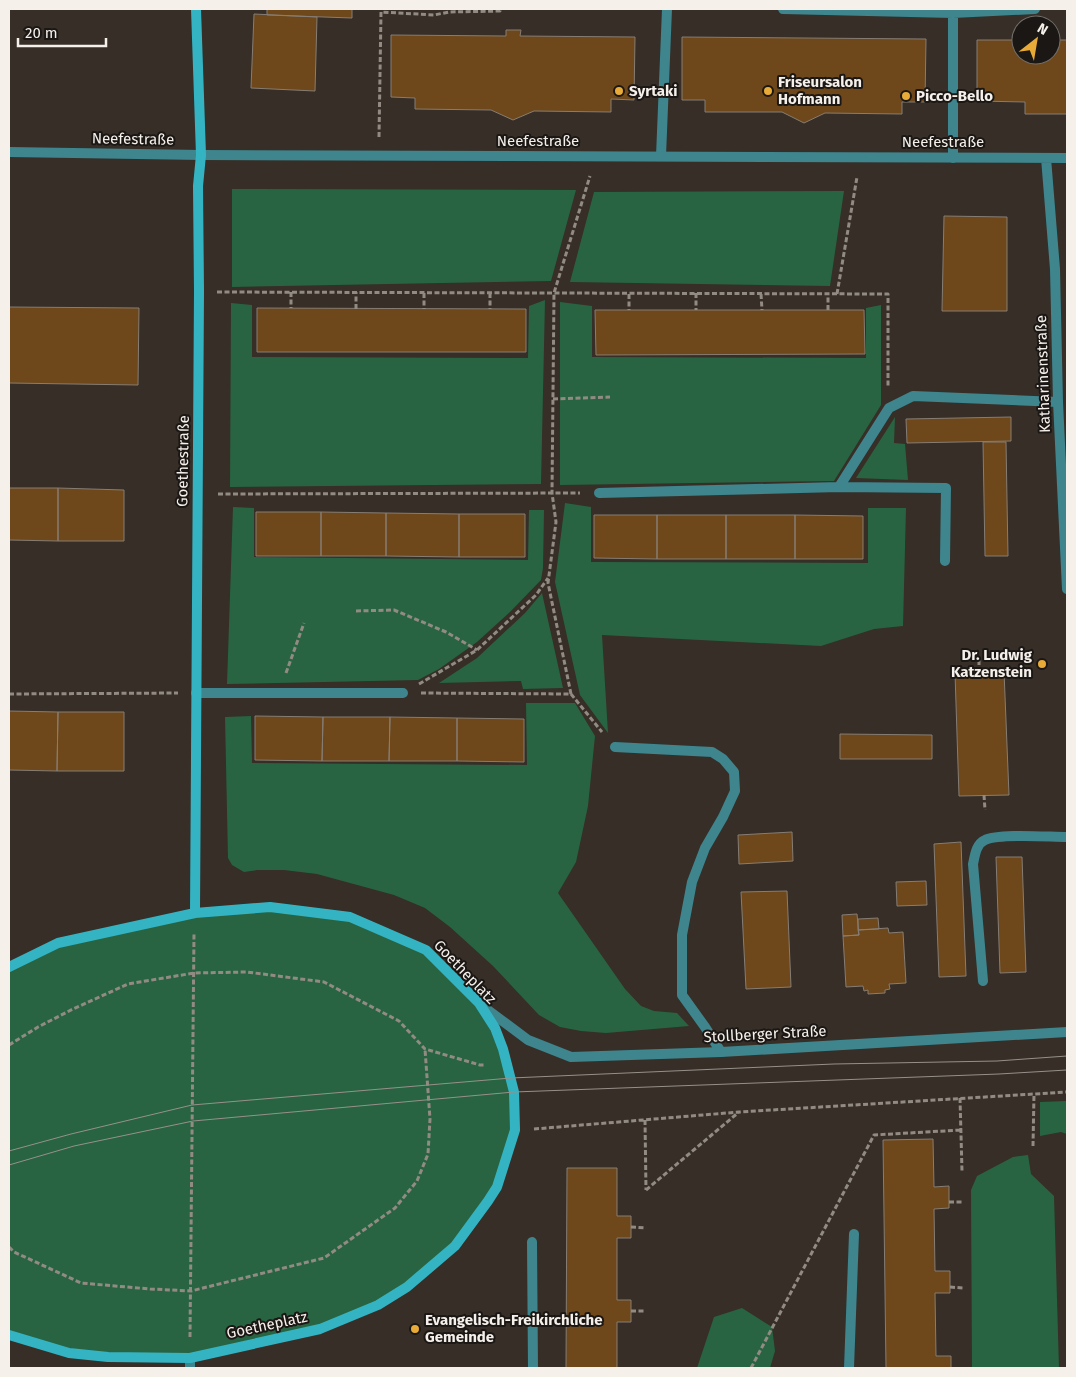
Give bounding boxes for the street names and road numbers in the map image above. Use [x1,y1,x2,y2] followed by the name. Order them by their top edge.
[92,129,174,149] street label: Neefestraße
[497,132,579,150] street label: Neefestraße
[902,133,984,151] street label: Neefestraße
[1032,315,1054,433] street label: Katharinenstraße
[173,415,193,507] street label: Goethestraße
[430,936,500,1008] street label: Goetheplatz
[703,1022,827,1046] street label: Stollberger Straße
[225,1308,309,1342] street label: Goetheplatz

